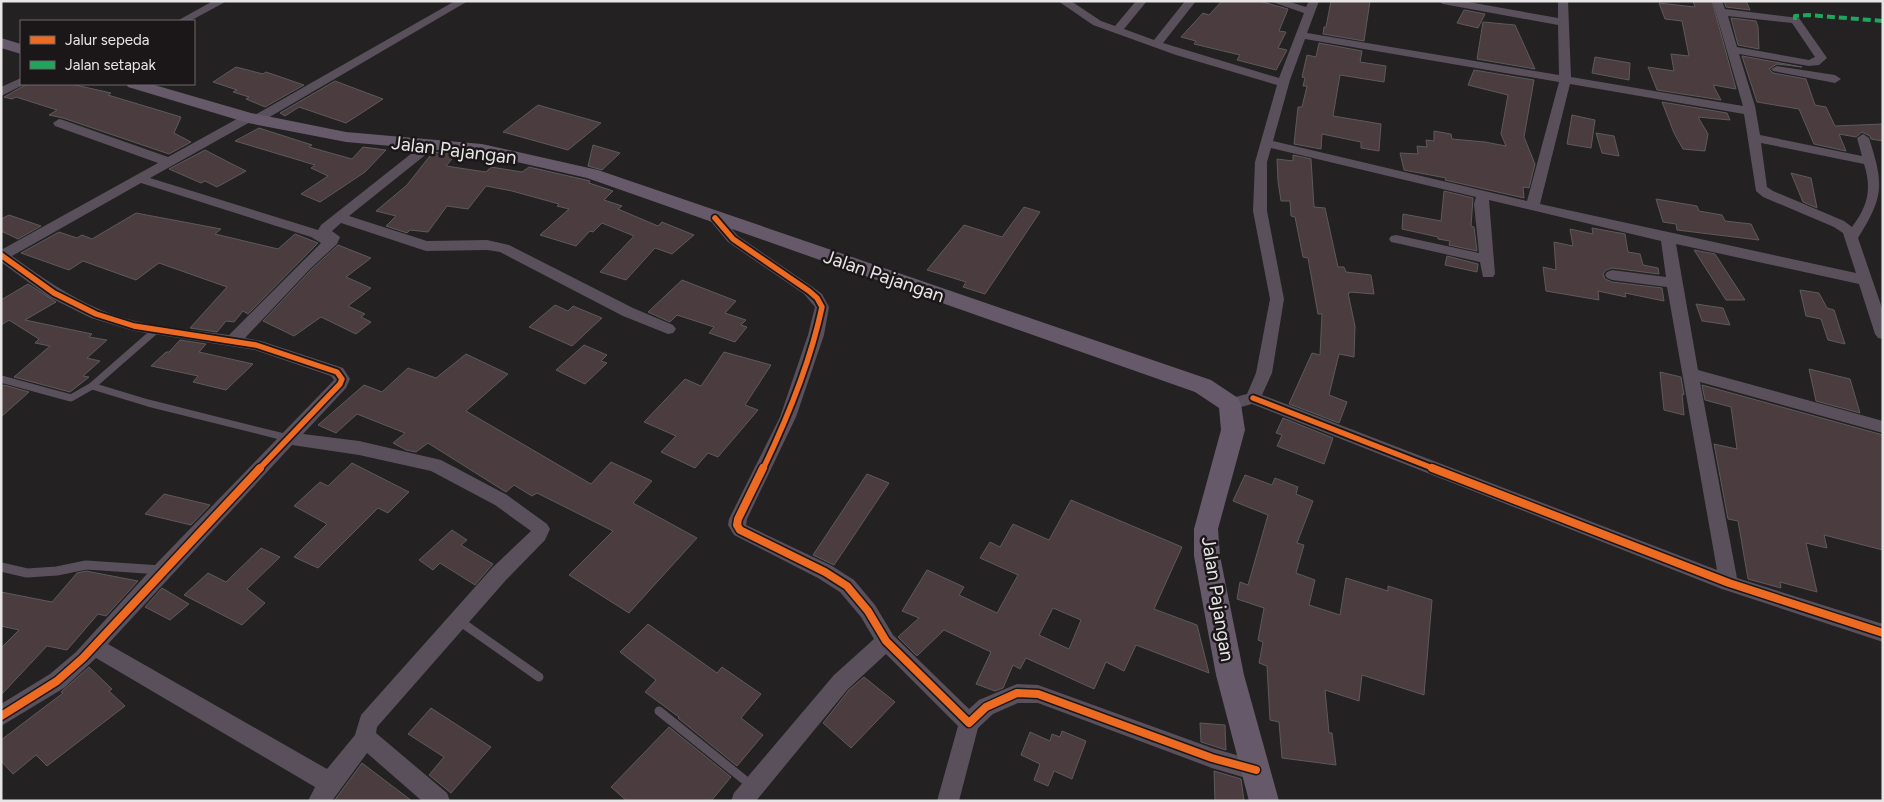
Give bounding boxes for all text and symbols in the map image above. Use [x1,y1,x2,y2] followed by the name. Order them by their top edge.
[20,20,195,85] legend
[65,31,150,49] text: Jalur sepeda
[65,56,156,74] text: Jalan setapak
[390,131,518,169] street label: Jalan Pajangan
[821,245,947,307] street label: Jalan Pajangan
[1197,535,1239,663] street label: Jalan Pajangan

